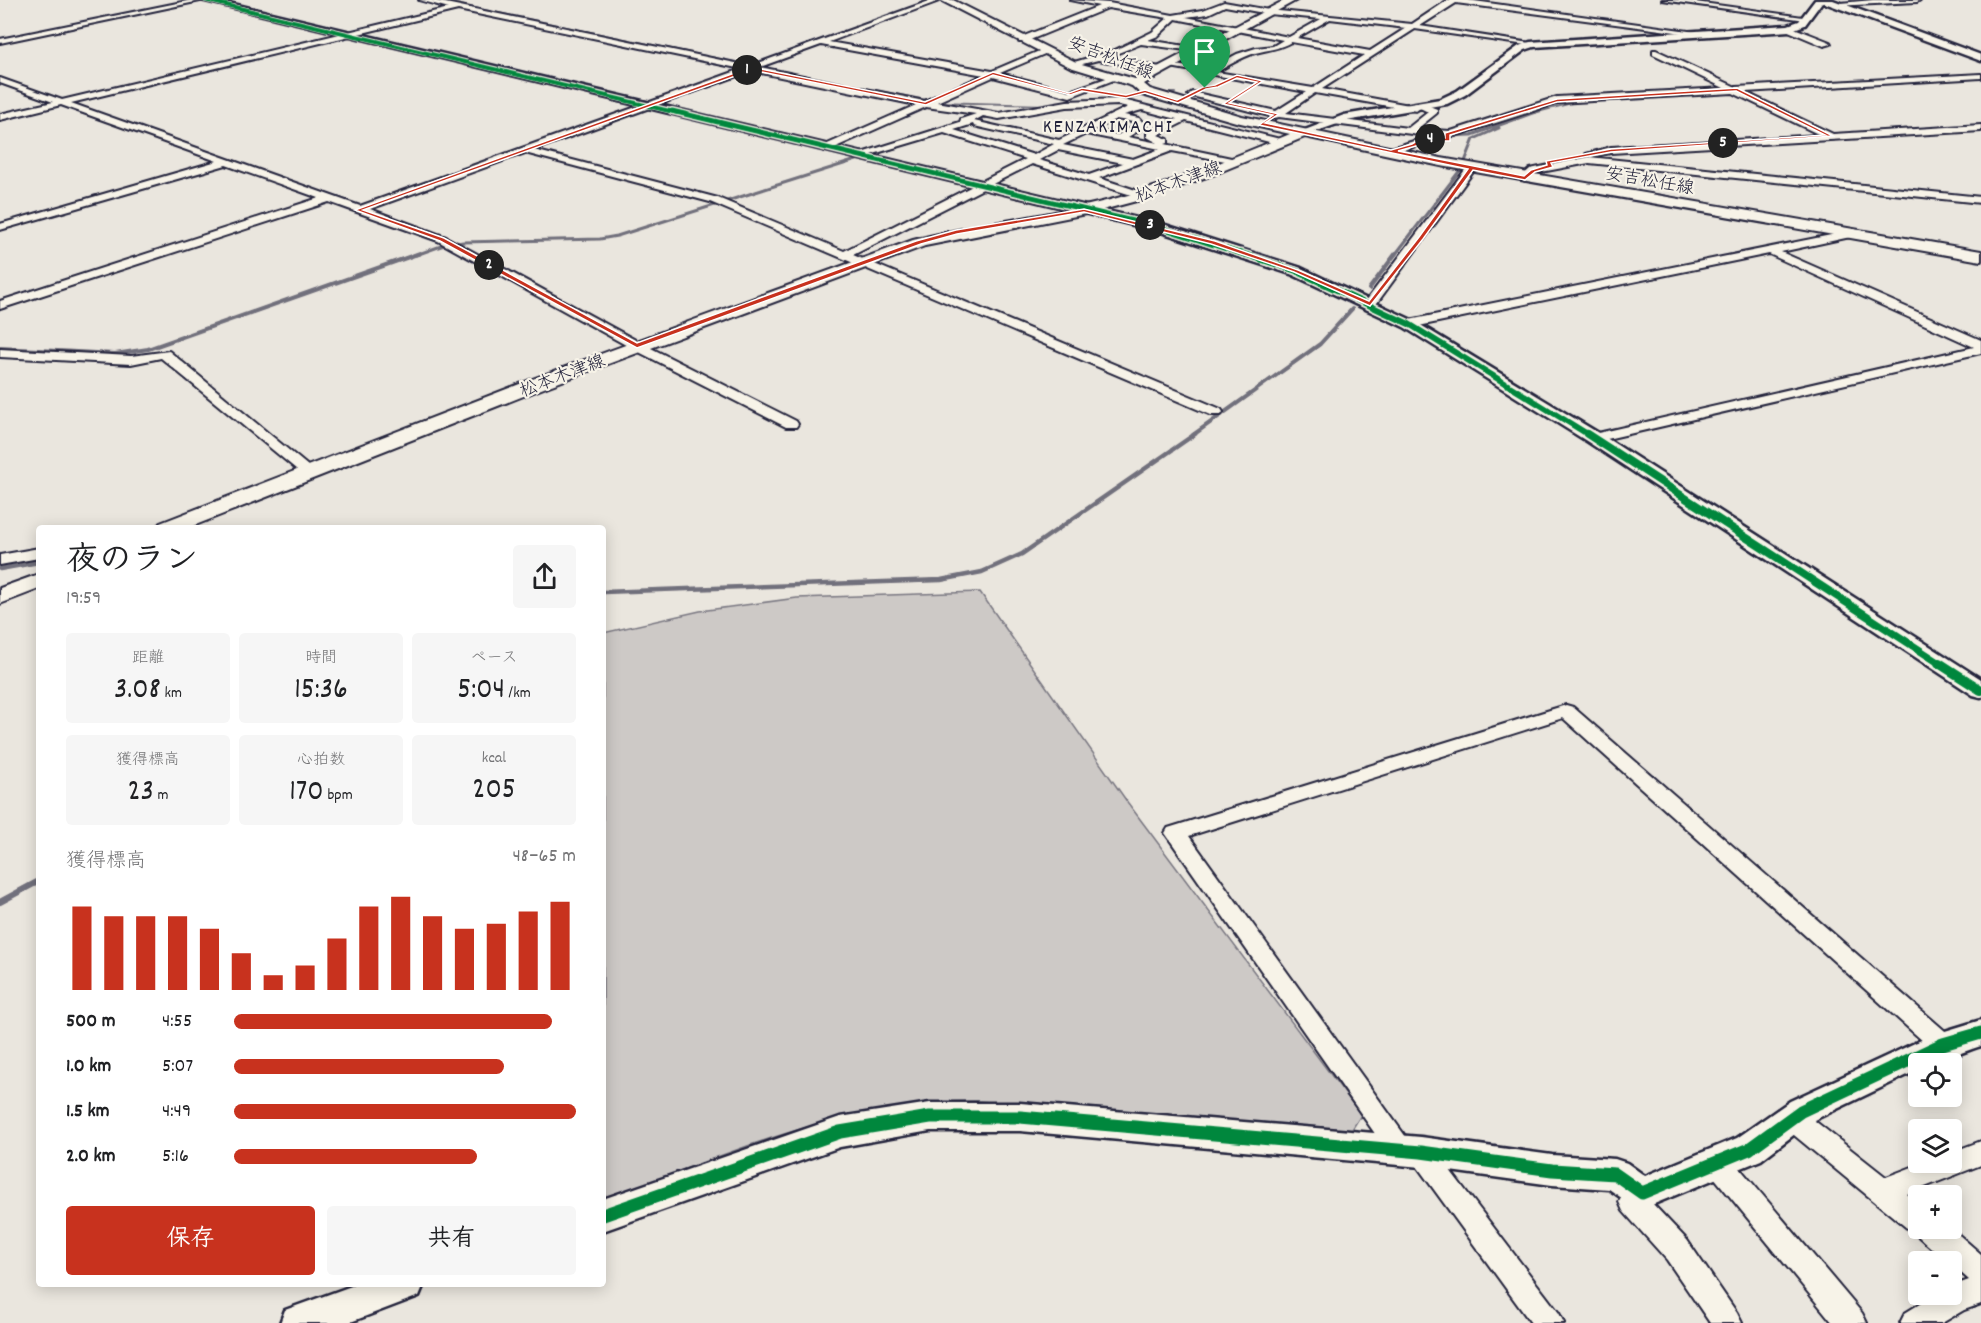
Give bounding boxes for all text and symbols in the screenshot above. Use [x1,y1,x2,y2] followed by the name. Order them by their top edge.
[1179,26,1230,88] pin
[1064,32,1157,87] street label: 安吉松任線
[1188,35,1221,68] icon: arrive
[732,55,762,85] pin: 1
[745,58,749,81] text: 1
[1043,114,1173,142] district label: KENZAKIMACHI
[1415,124,1445,154] pin: 4
[1427,127,1433,150] text: 4
[1708,128,1738,158] pin: 5
[1719,131,1727,154] text: 5
[1132,156,1225,210] street label: 松本木津線
[1603,162,1696,203] street label: 安吉松任線
[1135,210,1165,240] pin: 3
[1146,213,1154,236] text: 3
[474,250,504,280] pin: 2
[486,253,493,276] text: 2
[516,350,609,405] street label: 松本木津線
[66,539,198,586] text: 夜のラン
[513,545,576,608] button: share
[66,585,101,613] text: 19:59
[132,647,164,670] text: 距離
[305,647,337,670] text: 時間
[470,647,518,670] text: ペース
[114,670,161,713] text: 3.08
[294,670,348,713] text: 15:36
[457,670,505,713] text: 5:04
[161,682,182,705] text: km
[505,682,531,705] text: /km
[482,747,506,770] text: kcal
[116,749,180,772] text: 獲得標高
[297,749,345,772] text: 心拍数
[472,770,516,813] text: 205
[127,772,154,815] text: 23
[289,772,324,815] text: 170
[154,784,169,807] text: m
[324,784,353,807] text: bpm
[512,843,576,871] text: 48–65 m
[66,848,146,876] text: 獲得標高
[66,1008,115,1036] text: 500 m
[162,1008,192,1036] text: 4:55
[66,1053,111,1081] text: 1.0 km
[162,1053,193,1081] text: 5:07
[1908,1053,1962,1305] map controls
[1908,1053,1962,1107] button: locate
[66,1098,109,1126] text: 1.5 km
[162,1098,191,1126] text: 4:49
[1908,1119,1962,1173] button: layers
[66,1143,115,1171] text: 2.0 km
[162,1143,189,1171] text: 5:16
[1908,1185,1962,1239] button: +
[66,1206,315,1275] button: 保存
[327,1206,576,1275] button: 共有
[1908,1251,1962,1305] button: −

